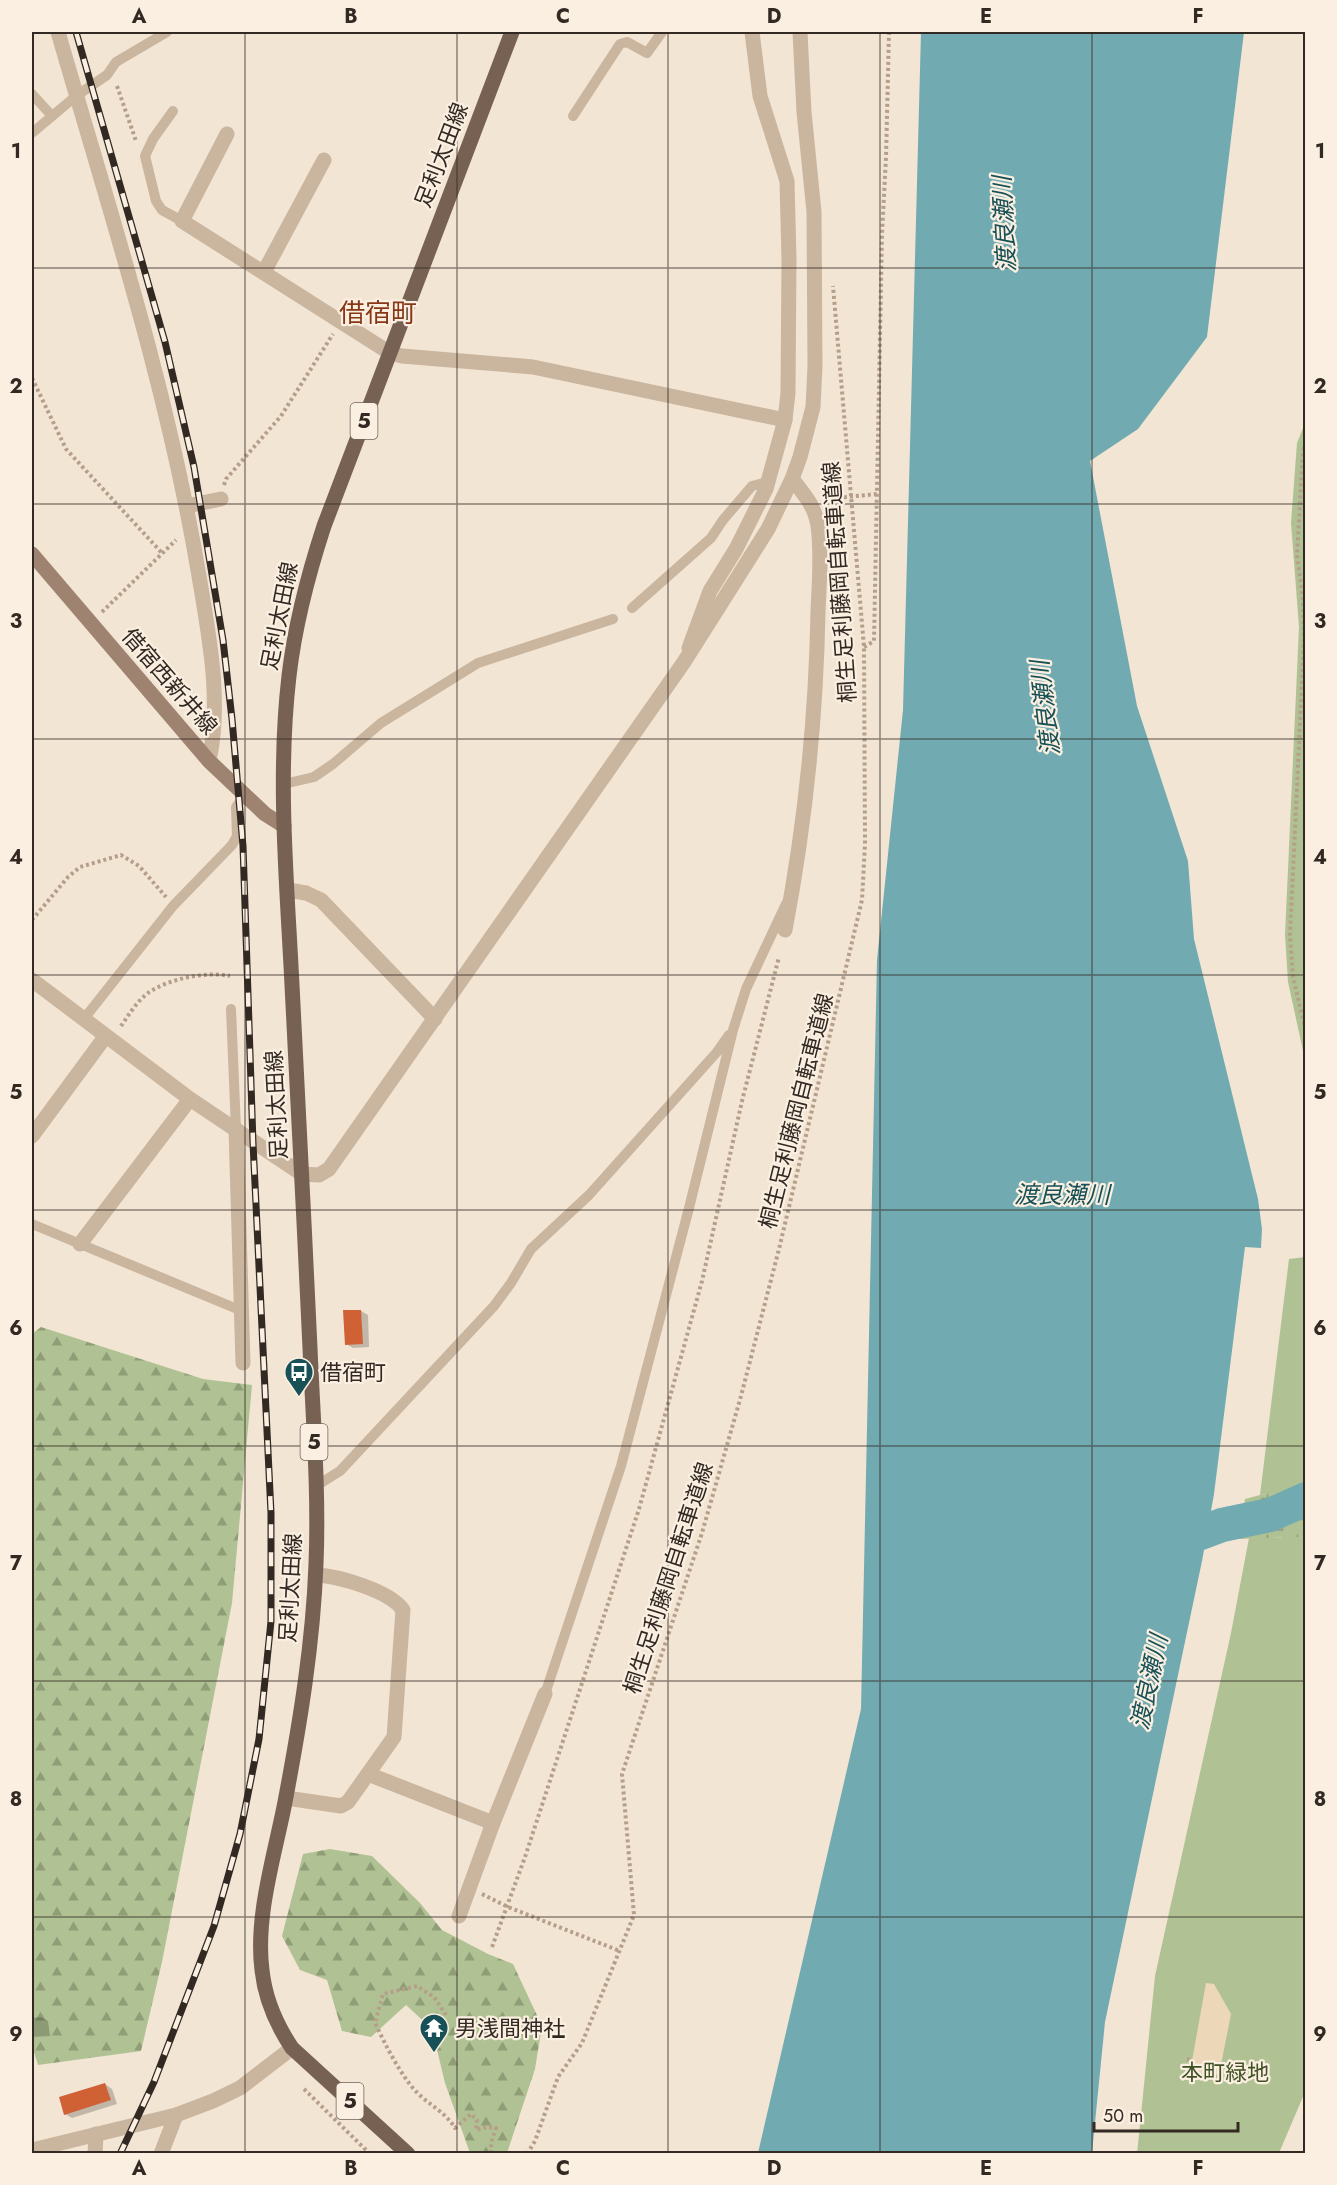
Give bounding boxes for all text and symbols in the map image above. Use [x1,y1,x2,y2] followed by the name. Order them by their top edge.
[131,2,147,31] text: A
[344,2,358,31] text: B
[556,2,570,31] text: C
[767,2,781,31] text: D
[980,2,992,31] text: E
[1192,2,1204,31] text: F
[406,98,476,212] street label: 足利太田線
[11,137,21,166] text: 1
[1315,137,1325,166] text: 1
[984,172,1024,273] water label: 渡良瀬川
[339,294,417,332] district label: 借宿町
[9,372,23,401] text: 2
[1313,372,1327,401] text: 2
[350,403,378,439] road number: 5
[815,460,863,704] street label: 桐生足利藤岡自転車道線
[253,559,305,673] street label: 足利太田線
[10,607,22,636] text: 3
[1314,607,1326,636] text: 3
[115,621,225,741] street label: 借宿西新井線
[1021,655,1068,758] water label: 渡良瀬川
[9,843,23,872] text: 4
[1313,843,1327,872] text: 4
[751,990,841,1232] street label: 桐生足利藤岡自転車道線
[257,1049,295,1161] street label: 足利太田線
[10,1078,23,1107] text: 5
[1314,1078,1327,1107] text: 5
[1014,1177,1113,1212] water label: 渡良瀬川
[9,1314,23,1343] text: 6
[1313,1314,1327,1343] text: 6
[283,1356,315,1398] bus stop icon: 借宿町
[320,1356,386,1388] place label: 借宿町
[300,1424,328,1460] road number: 5
[615,1458,721,1698] street label: 桐生足利藤岡自転車道線
[271,1532,309,1644] street label: 足利太田線
[10,1549,23,1578] text: 7
[1314,1549,1327,1578] text: 7
[1122,1628,1177,1733] water label: 渡良瀬川
[10,1785,22,1814] text: 8
[1314,1785,1326,1814] text: 8
[418,2012,450,2054] temple icon: 男浅間神社
[455,2012,565,2044] place label: 男浅間神社
[9,2020,23,2049] text: 9
[1313,2020,1327,2049] text: 9
[1181,2056,1269,2088] park label: 本町緑地
[336,2083,364,2119] road number: 5
[1094,2095,1238,2133] scale bar
[1103,2103,1143,2129] text: 50 m
[131,2154,147,2183] text: A
[344,2154,358,2183] text: B
[556,2154,570,2183] text: C
[767,2154,781,2183] text: D
[980,2154,992,2183] text: E
[1192,2154,1204,2183] text: F

